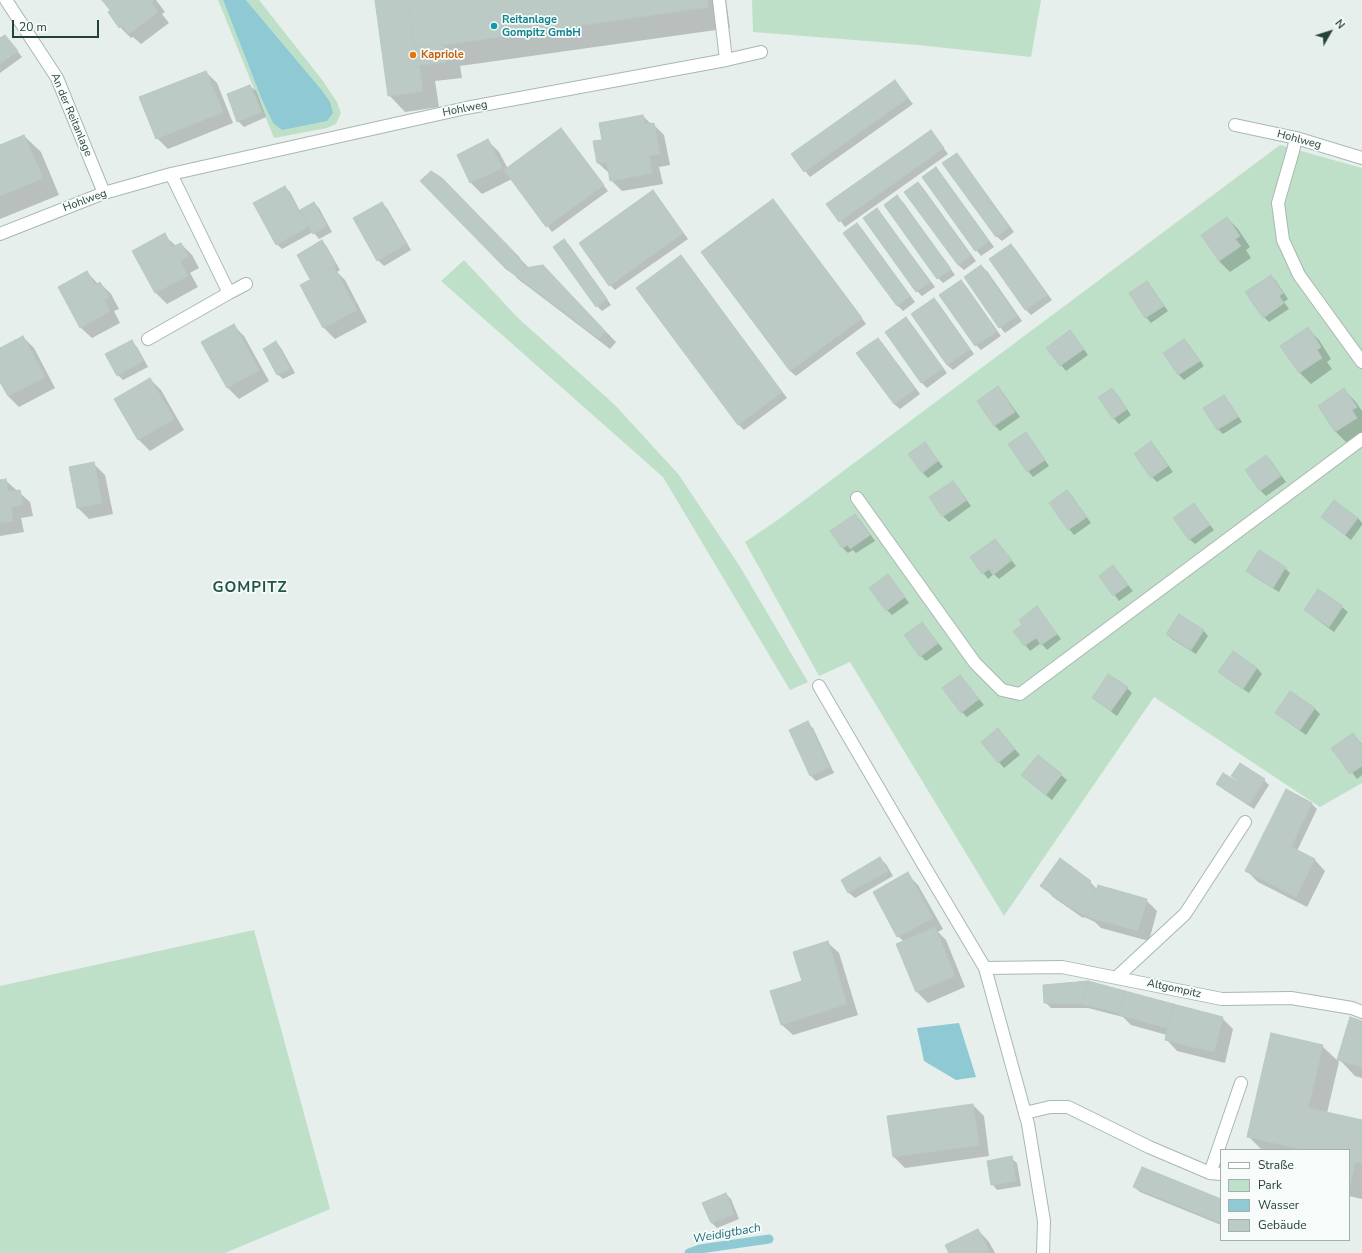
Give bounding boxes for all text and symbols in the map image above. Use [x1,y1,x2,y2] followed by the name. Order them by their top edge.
[14,12,101,38] scale bar
[1310,12,1350,52] north arrow
[502,13,581,39] place label: Reitanlage Gompitz GmbH
[1331,16,1348,32] text: N
[19,19,47,35] text: 20 m
[489,21,499,31] marker: Reitanlage Gompitz GmbH
[421,48,464,62] place label: Kapriole
[408,50,418,60] marker: Kapriole
[48,71,94,159] street label: An der Reitanlage
[441,98,489,120] street label: Hohlweg
[1275,128,1323,152] street label: Hohlweg
[61,187,109,215] street label: Hohlweg
[212,579,288,597] district label: GOMPITZ
[1146,977,1202,1001] street label: Altgompitz
[1220,1149,1350,1241] legend
[1258,1157,1294,1173] text: Straße
[1258,1177,1282,1193] text: Park
[1258,1197,1299,1213] text: Wasser
[1258,1217,1307,1233] text: Gebäude
[692,1221,762,1247] water label: Weidigtbach

